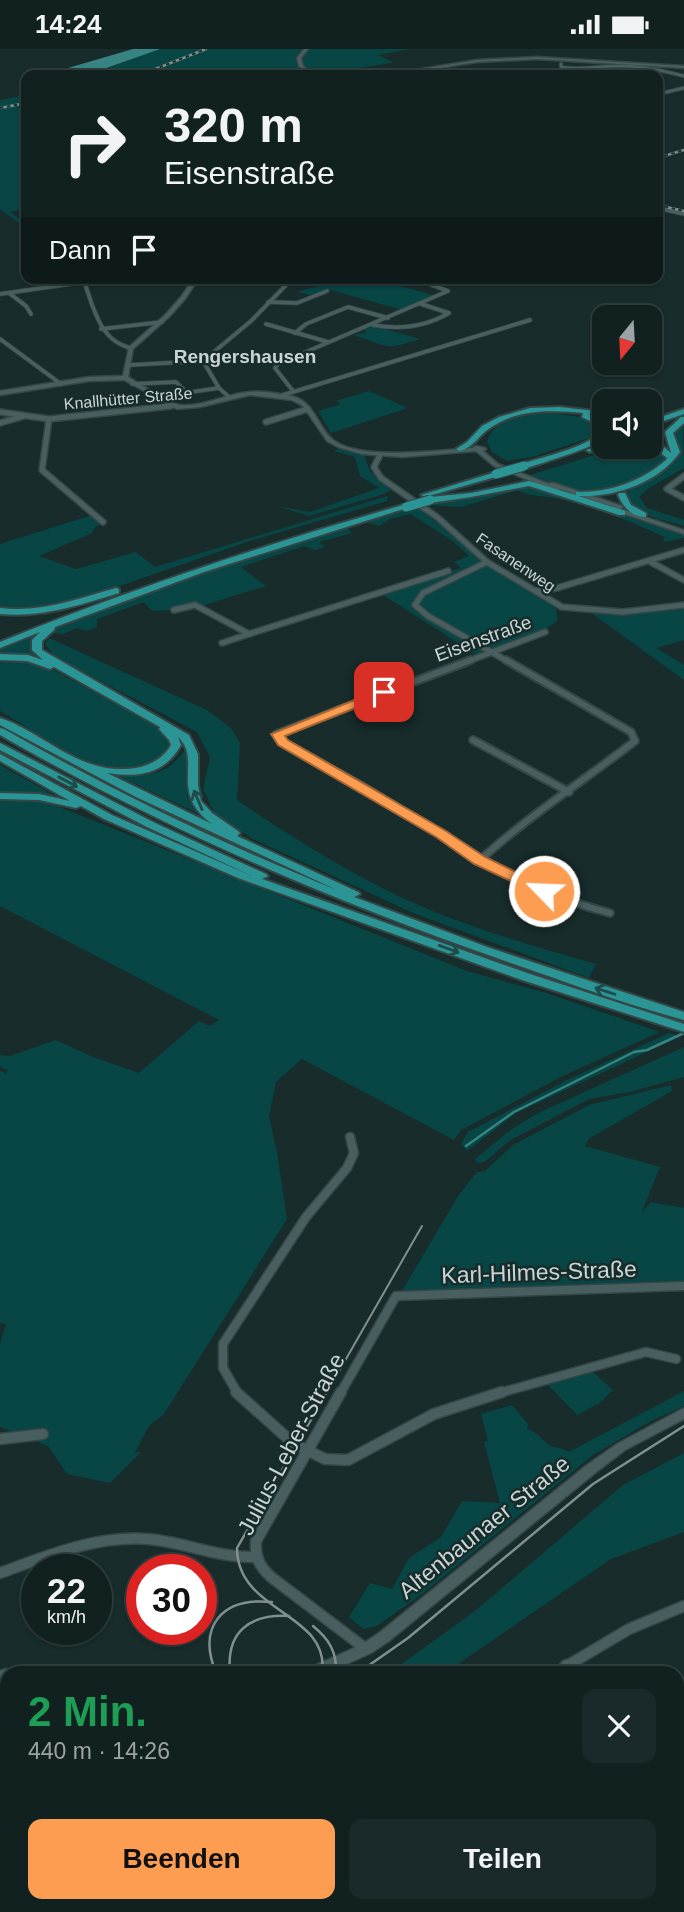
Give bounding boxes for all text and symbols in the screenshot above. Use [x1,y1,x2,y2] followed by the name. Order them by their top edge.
[35,9,102,39] text: 14:24
[49,98,140,189] icon: right
[164,98,303,152] text: 320 m
[164,155,335,191] text: Eisenstraße
[125,231,163,269] icon: arrive
[49,235,111,265] text: Dann
[592,305,662,375] north arrow
[592,305,662,459] map controls
[174,346,316,367] district label: Rengershausen
[63,384,193,413] street label: Knallhütter Straße
[592,389,662,459] button: sound
[473,530,558,595] street label: Fasanenweg
[432,611,534,666] street label: Eisenstraße
[354,662,414,722] pin
[365,673,403,711] icon: arrive
[57,775,78,789] one-way arrow
[191,790,204,811] one-way arrow
[507,854,581,928] position arrow
[438,944,460,957] one-way arrow
[594,983,616,996] one-way arrow
[441,1256,637,1288] street label: Karl-Hilmes-Straße
[232,1349,350,1539] street label: Julius-Leber-Straße
[393,1450,575,1604] street label: Altenbaunaer Straße
[126,1554,217,1645] speed limit sign: 30
[47,1571,86,1610] text: 22
[47,1607,86,1627] text: km/h
[28,1688,147,1735] text: 2 Min.
[582,1689,656,1763] button: close
[28,1738,170,1764] text: 440 m · 14:26
[28,1819,335,1899] button: Beenden
[349,1819,656,1899] button: Teilen

